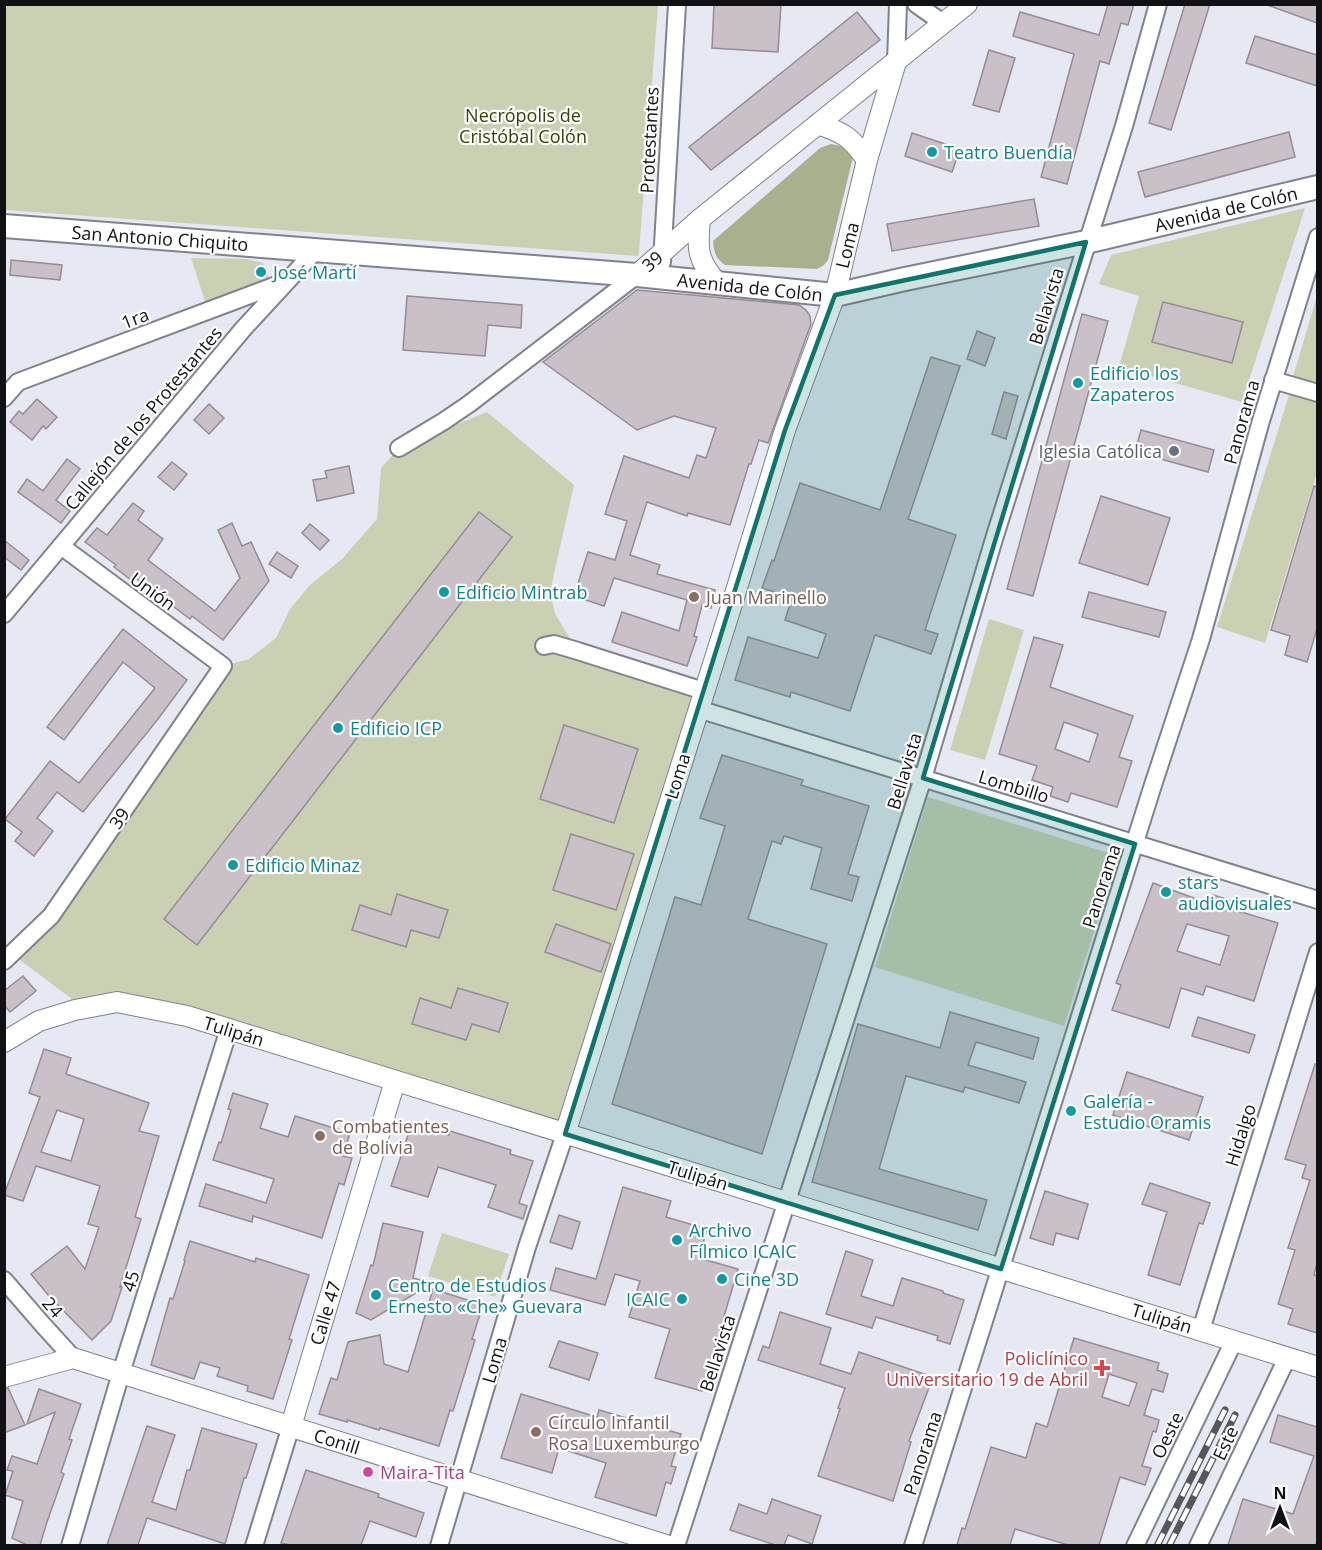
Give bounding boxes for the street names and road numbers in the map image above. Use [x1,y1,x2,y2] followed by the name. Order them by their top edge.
[634,86,664,194] street label: Protestantes
[1152,181,1300,237] street label: Avenida de Colón
[830,219,864,271] street label: Loma
[71,220,249,256] street label: San Antonio Chiquito
[636,245,668,277] street label: 39
[1023,265,1069,347] street label: Bellavista
[676,267,824,307] street label: Avenida de Colón
[118,302,152,334] street label: 1ra
[59,321,227,515] street label: Callejón de los Protestantes
[1218,377,1264,467] street label: Panorama
[125,566,181,616] street label: Unión
[881,730,927,812] street label: Bellavista
[659,750,695,802] street label: Loma
[976,764,1052,808] street label: Lombillo
[103,803,135,833] street label: 39
[1076,841,1126,931] street label: Panorama
[201,1010,267,1052] street label: Tulipán
[1219,1101,1261,1169] street label: Hidalgo
[665,1154,731,1196] street label: Tulipán
[116,1268,144,1294] street label: 45
[304,1278,346,1348] street label: Calle 47
[37,1291,69,1323] street label: 24
[1129,1297,1195,1339] street label: Tulipán
[693,1312,741,1394] street label: Bellavista
[476,1334,512,1386] street label: Loma
[897,1408,947,1498] street label: Panorama
[1145,1408,1189,1462] street label: Oeste
[1207,1422,1243,1464] street label: Este
[311,1423,363,1459] street label: Conill

